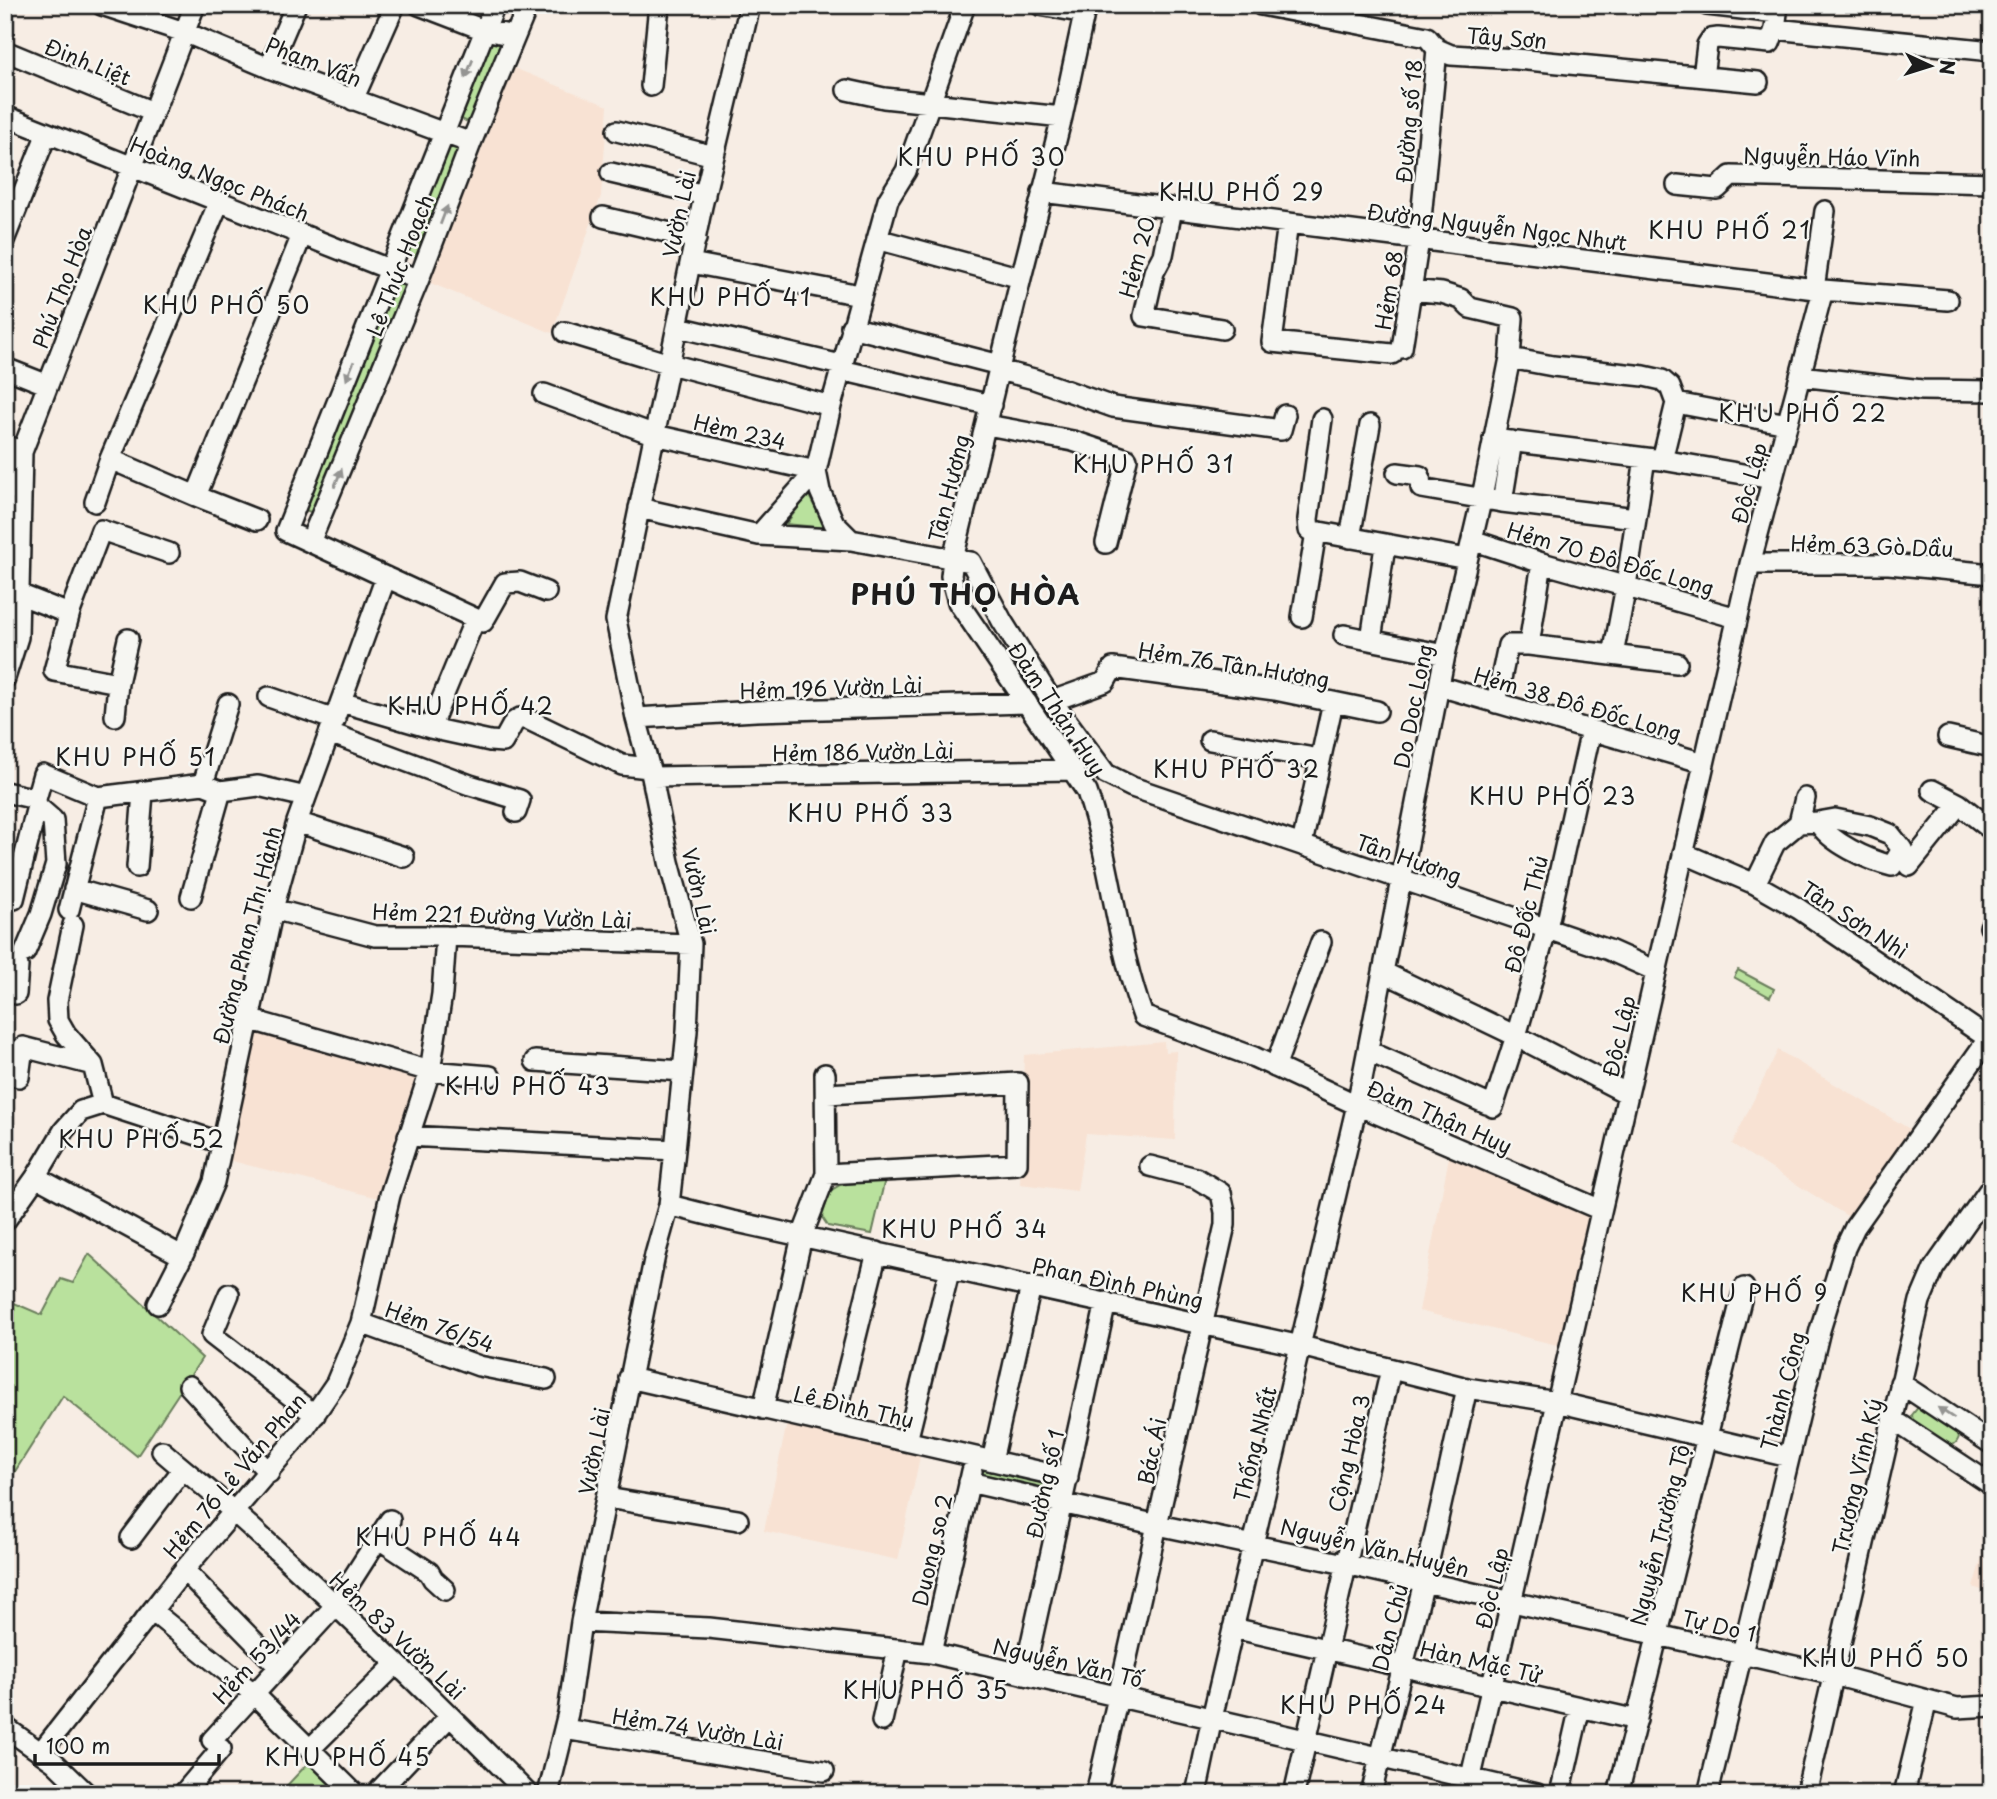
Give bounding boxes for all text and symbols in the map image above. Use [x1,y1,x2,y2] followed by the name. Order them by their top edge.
[1466,18,1548,56] street label: Tây Sơn
[261,28,367,94] street label: Phạm Vấn
[40,29,136,93] street label: Đinh Liệt
[1896,32,1966,102] north arrow
[464,58,475,79] one-way arrow
[1387,58,1429,184] street label: Đường số 18
[1933,59,1962,76] text: N
[126,127,314,229] street label: Hoàng Ngọc Phách
[898,138,1067,174] district label: KHU PHỐ 30
[1743,138,1921,174] street label: Nguyễn Háo Vĩnh
[653,167,703,261] street label: Vườn Lài
[1159,173,1325,209] district label: KHU PHỐ 29
[357,189,441,341] street label: Lê Thúc Hoạch
[1365,194,1629,258] street label: Đường Nguyễn Ngọc Nhựt
[438,205,449,226] one-way arrow
[1648,211,1812,247] district label: KHU PHỐ 21
[1110,213,1162,301] street label: Hẻm 20
[23,221,99,353] street label: Phú Thọ Hòa
[1366,248,1410,332] street label: Hẻm 68
[650,278,812,314] district label: KHU PHỐ 41
[143,286,311,322] district label: KHU PHỐ 50
[344,361,355,382] one-way arrow
[1718,394,1888,430] district label: KHU PHỐ 22
[691,405,789,457] street label: Hèm 234
[919,431,977,545] street label: Tân Hương
[1722,439,1774,527] street label: Độc Lập
[1073,445,1235,481] district label: KHU PHỐ 31
[332,467,343,488] one-way arrow
[1504,513,1718,603] street label: Hẻm 70 Đô Đốc Long
[1790,526,1954,564] street label: Hẻm 63 Gò Dầu
[850,572,1082,615] district label: PHÚ THỌ HÒA
[1136,633,1332,695] street label: Hẻm 76 Tân Hương
[1001,635,1115,781] street label: Đàm Thận Huy
[1384,641,1440,771] street label: Do Doc Long
[1470,658,1686,748] street label: Hẻm 38 Đô Đốc Long
[739,668,923,706] street label: Hẻm 196 Vườn Lài
[387,687,555,723] district label: KHU PHỐ 42
[772,733,954,769] street label: Hẻm 186 Vườn Lài
[55,738,217,774] district label: KHU PHỐ 51
[1153,750,1321,786] district label: KHU PHỐ 32
[1469,777,1637,813] district label: KHU PHỐ 23
[787,794,955,830] district label: KHU PHỐ 33
[203,822,289,1048] street label: Đường Phan Thị Hành
[1352,825,1466,891] street label: Tân Hương
[674,844,726,938] street label: Vườn Lài
[1495,852,1555,976] street label: Đô Đốc Thủ
[1795,872,1915,966] street label: Tân Sơn Nhì
[372,894,632,936] street label: Hẻm 221 Đường Vườn Lài
[1593,992,1643,1080] street label: Độc Lập
[445,1067,611,1103] district label: KHU PHỐ 43
[1362,1071,1518,1161] street label: Đàm Thận Huy
[58,1120,226,1156] district label: KHU PHỐ 52
[881,1210,1049,1246] district label: KHU PHỐ 34
[1030,1248,1206,1316] street label: Phan Đình Phùng
[1681,1274,1829,1310] district label: KHU PHỐ 9
[381,1292,499,1360] street label: Hẻm 76/54
[1752,1328,1812,1454] street label: Thành Công
[791,1377,917,1435] street label: Lê Đình Thụ
[1224,1383,1284,1505] street label: Thống Nhất
[155,1385,313,1565] street label: Hẻm 76 Lê Văn Phan
[1319,1391,1377,1515] street label: Cộng Hòa 3
[1823,1395,1889,1557] street label: Trương Vĩnh Ký
[569,1405,617,1497] street label: Vườn Lài
[1936,1407,1956,1420] one-way arrow
[1128,1415,1174,1487] street label: Bác Ái
[1017,1426,1071,1542] street label: Đường số 1
[1621,1441,1697,1629] street label: Nguyễn Trường Tộ
[903,1491,959,1609] street label: Duong so 2
[1277,1510,1473,1584] street label: Nguyễn Văn Huyên
[355,1518,523,1554] district label: KHU PHỐ 44
[1466,1544,1516,1632] street label: Độc Lập
[323,1564,473,1706] street label: Hẻm 83 Vườn Lài
[1363,1580,1415,1674] street label: Dân Chủ
[1679,1601,1759,1649] street label: Tự Do 1
[204,1603,308,1711] street label: Hẻm 53/44
[990,1629,1147,1695] street label: Nguyễn Văn Tố
[1417,1631,1546,1691] street label: Hàn Mặc Tử
[1802,1639,1970,1675] district label: KHU PHỐ 50
[843,1671,1009,1707] district label: KHU PHỐ 35
[1280,1686,1448,1722] district label: KHU PHỐ 24
[610,1699,786,1757] street label: Hẻm 74 Vườn Lài
[35,1722,219,1766] scale bar
[46,1729,110,1761] text: 100 m
[265,1738,431,1774] district label: KHU PHỐ 45

